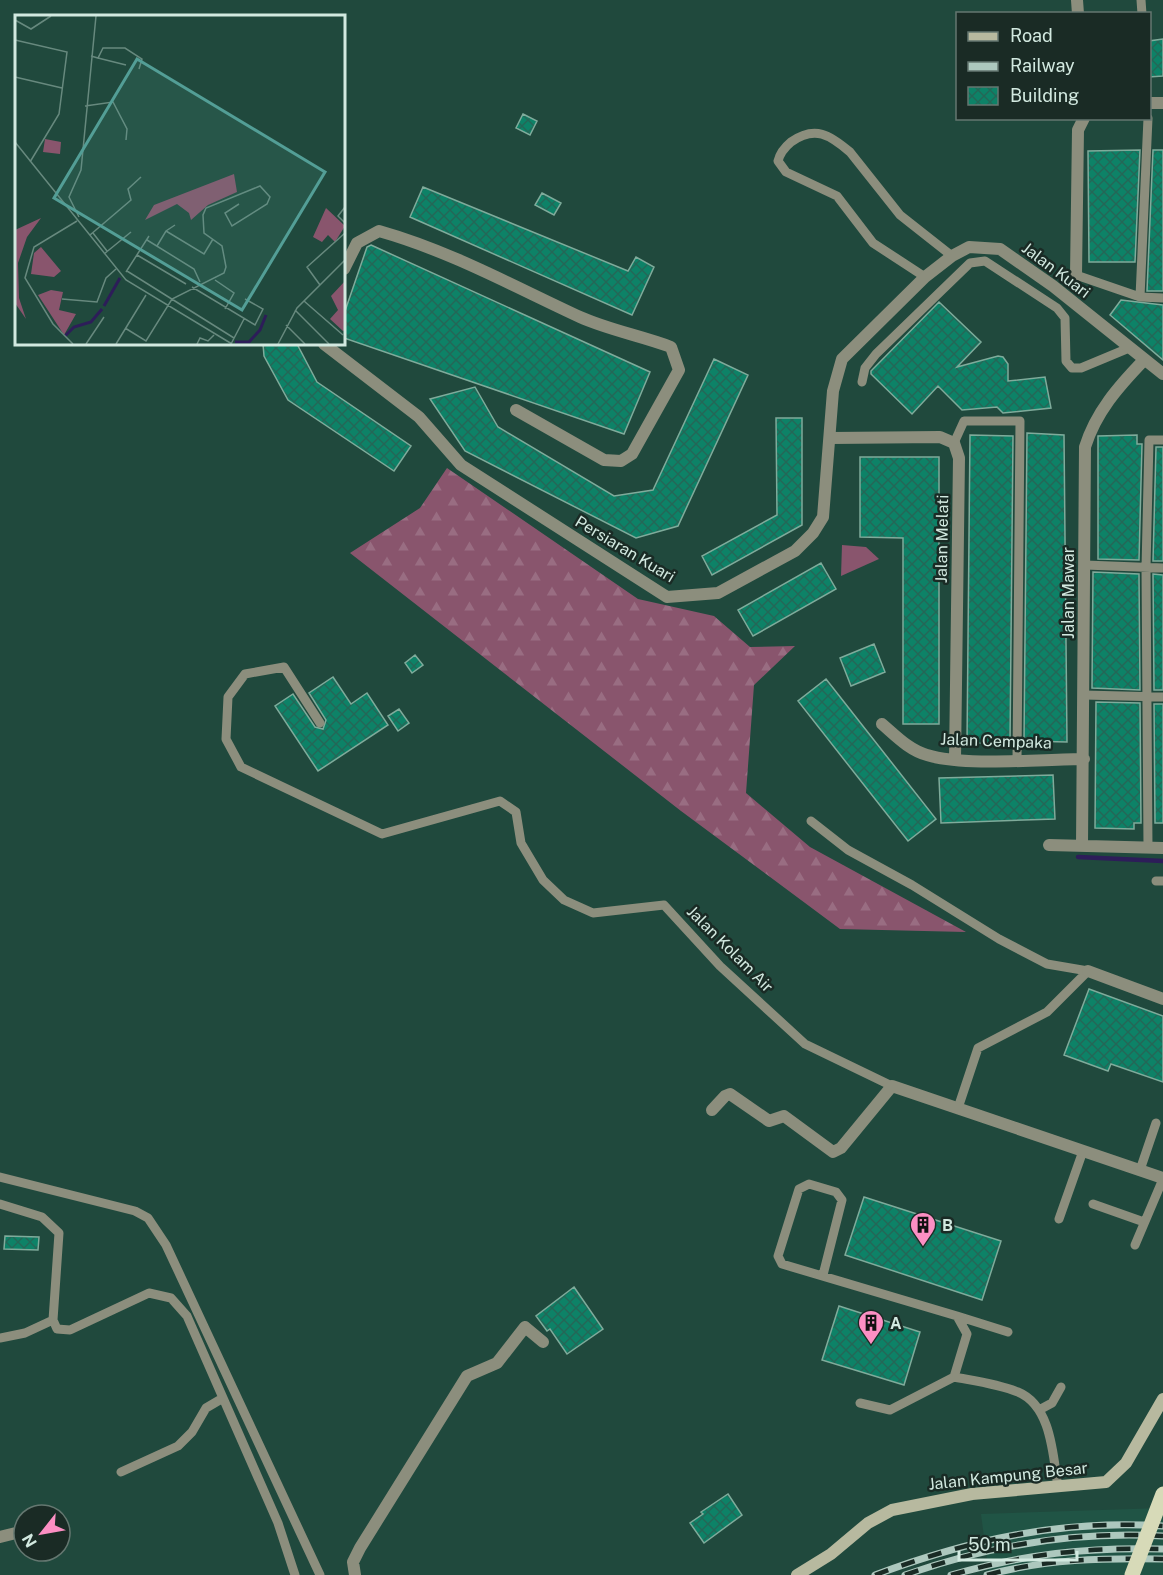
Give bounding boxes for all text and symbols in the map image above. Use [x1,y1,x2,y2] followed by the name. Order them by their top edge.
[956,12,1151,120] legend
[15,15,345,345] inset map
[1010,25,1053,46] text: Road
[1010,55,1075,76] text: Railway
[1010,85,1079,106] text: Building
[1018,238,1094,302] street label: Jalan Kuari
[932,495,952,583] street label: Jalan Melati
[572,512,678,586] street label: Persiaran Kuari
[1059,547,1078,639] street label: Jalan Mawar
[940,730,1052,752] street label: Jalan Cempaka
[683,902,777,996] street label: Jalan Kolam Air
[908,1210,938,1248] building icon: B
[942,1216,953,1235] place label: B
[856,1308,886,1346] building icon: A
[890,1314,902,1333] place label: A
[927,1458,1089,1494] street label: Jalan Kampung Besar
[12,1503,72,1563] north arrow
[959,1524,1078,1562] scale bar
[18,1530,41,1551] text: N
[968,1534,1011,1555] text: 50 m

